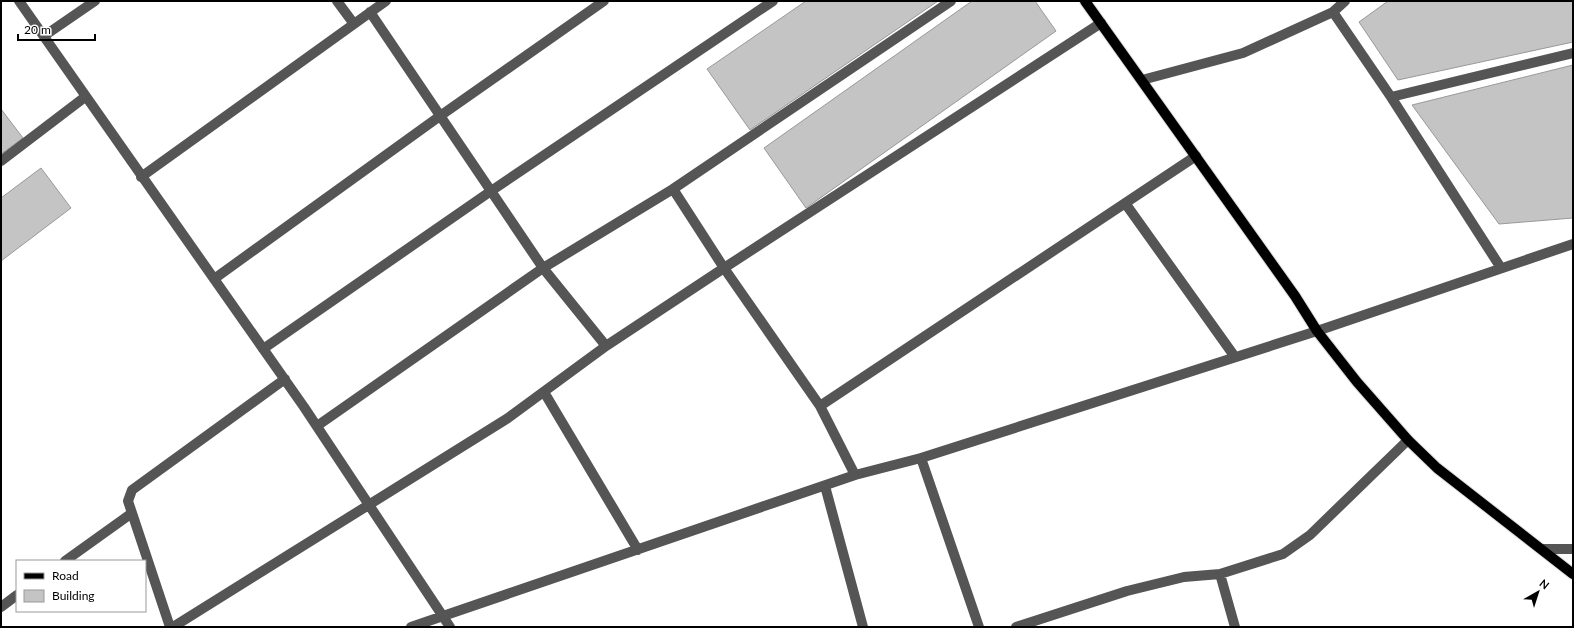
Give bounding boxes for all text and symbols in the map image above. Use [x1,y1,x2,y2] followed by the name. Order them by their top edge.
[18,16,95,42] scale bar
[24,22,51,37] text: 20 m
[16,560,146,612] legend
[52,568,79,583] text: Road
[1518,572,1558,612] north arrow
[1537,576,1552,592] text: N
[52,588,95,603] text: Building

